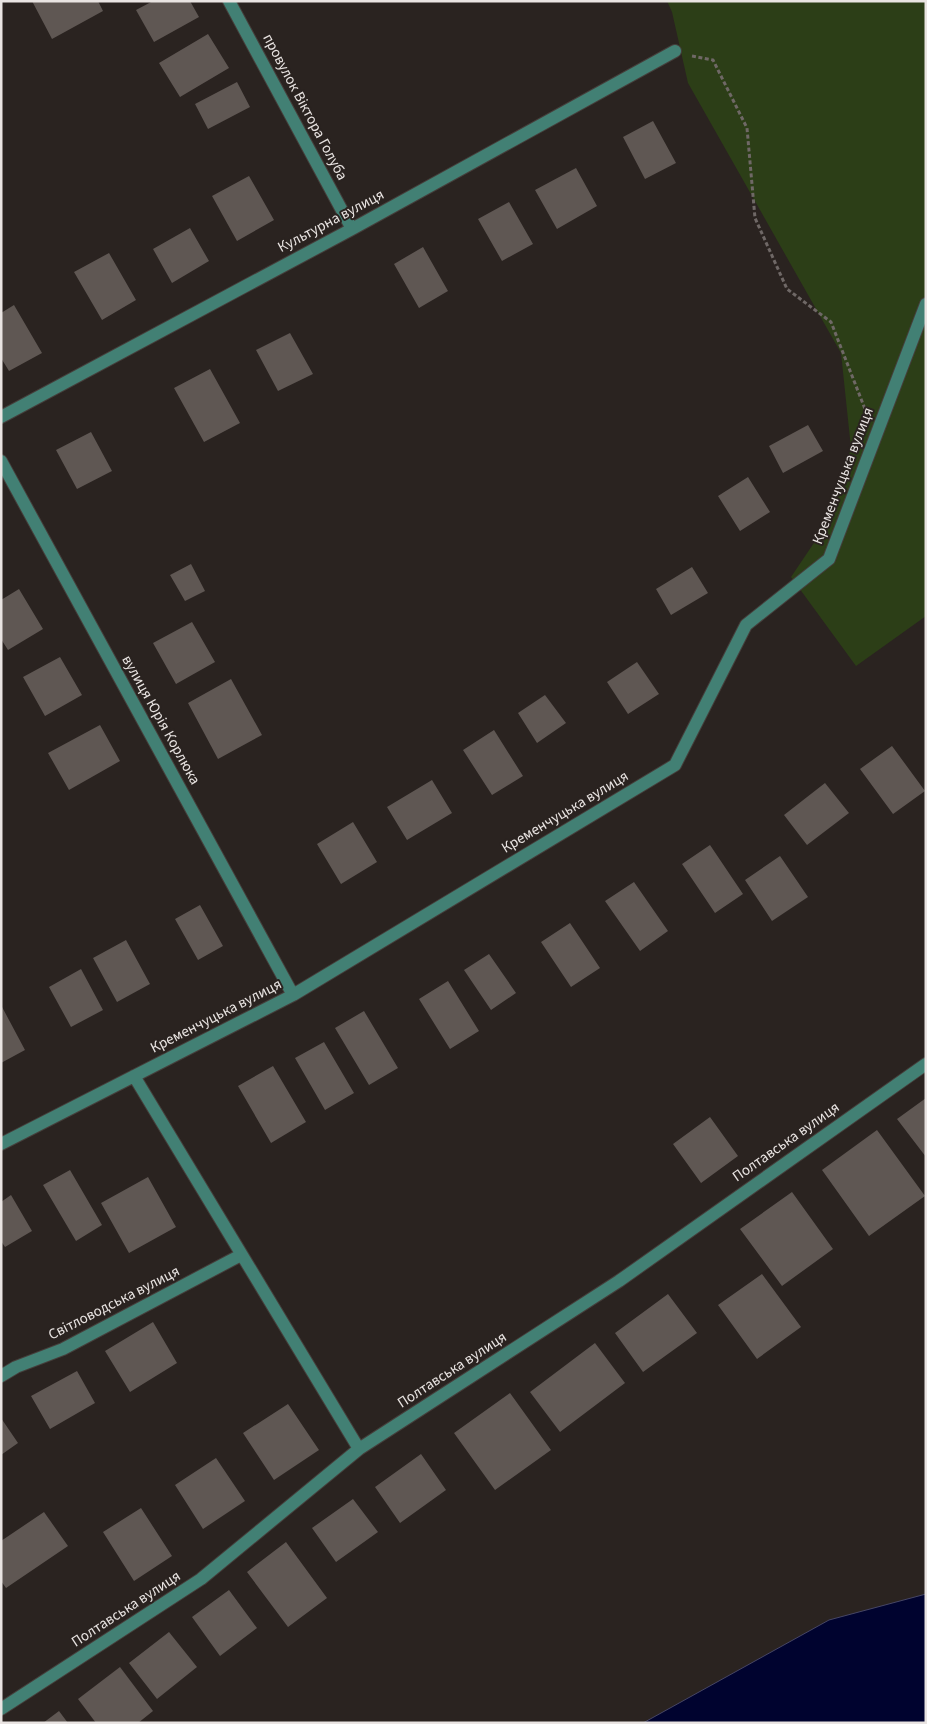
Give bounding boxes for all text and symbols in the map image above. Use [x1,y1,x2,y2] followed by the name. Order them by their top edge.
[257,30,353,184] street label: провулок Віктора Голуба
[274,184,388,258] street label: Культурна вулиця
[807,405,879,547] street label: Кременчуцька вулиця
[117,651,205,789] street label: вулиця Юрія Корлюка
[497,766,633,858] street label: Кременчуцька вулиця
[147,974,285,1058] street label: Кременчуцька вулиця
[728,1097,844,1187] street label: Полтавська вулиця
[45,1261,183,1345] street label: Світловодська вулиця
[393,1327,511,1413] street label: Полтавська вулиця
[67,1566,185,1652] street label: Полтавська вулиця

